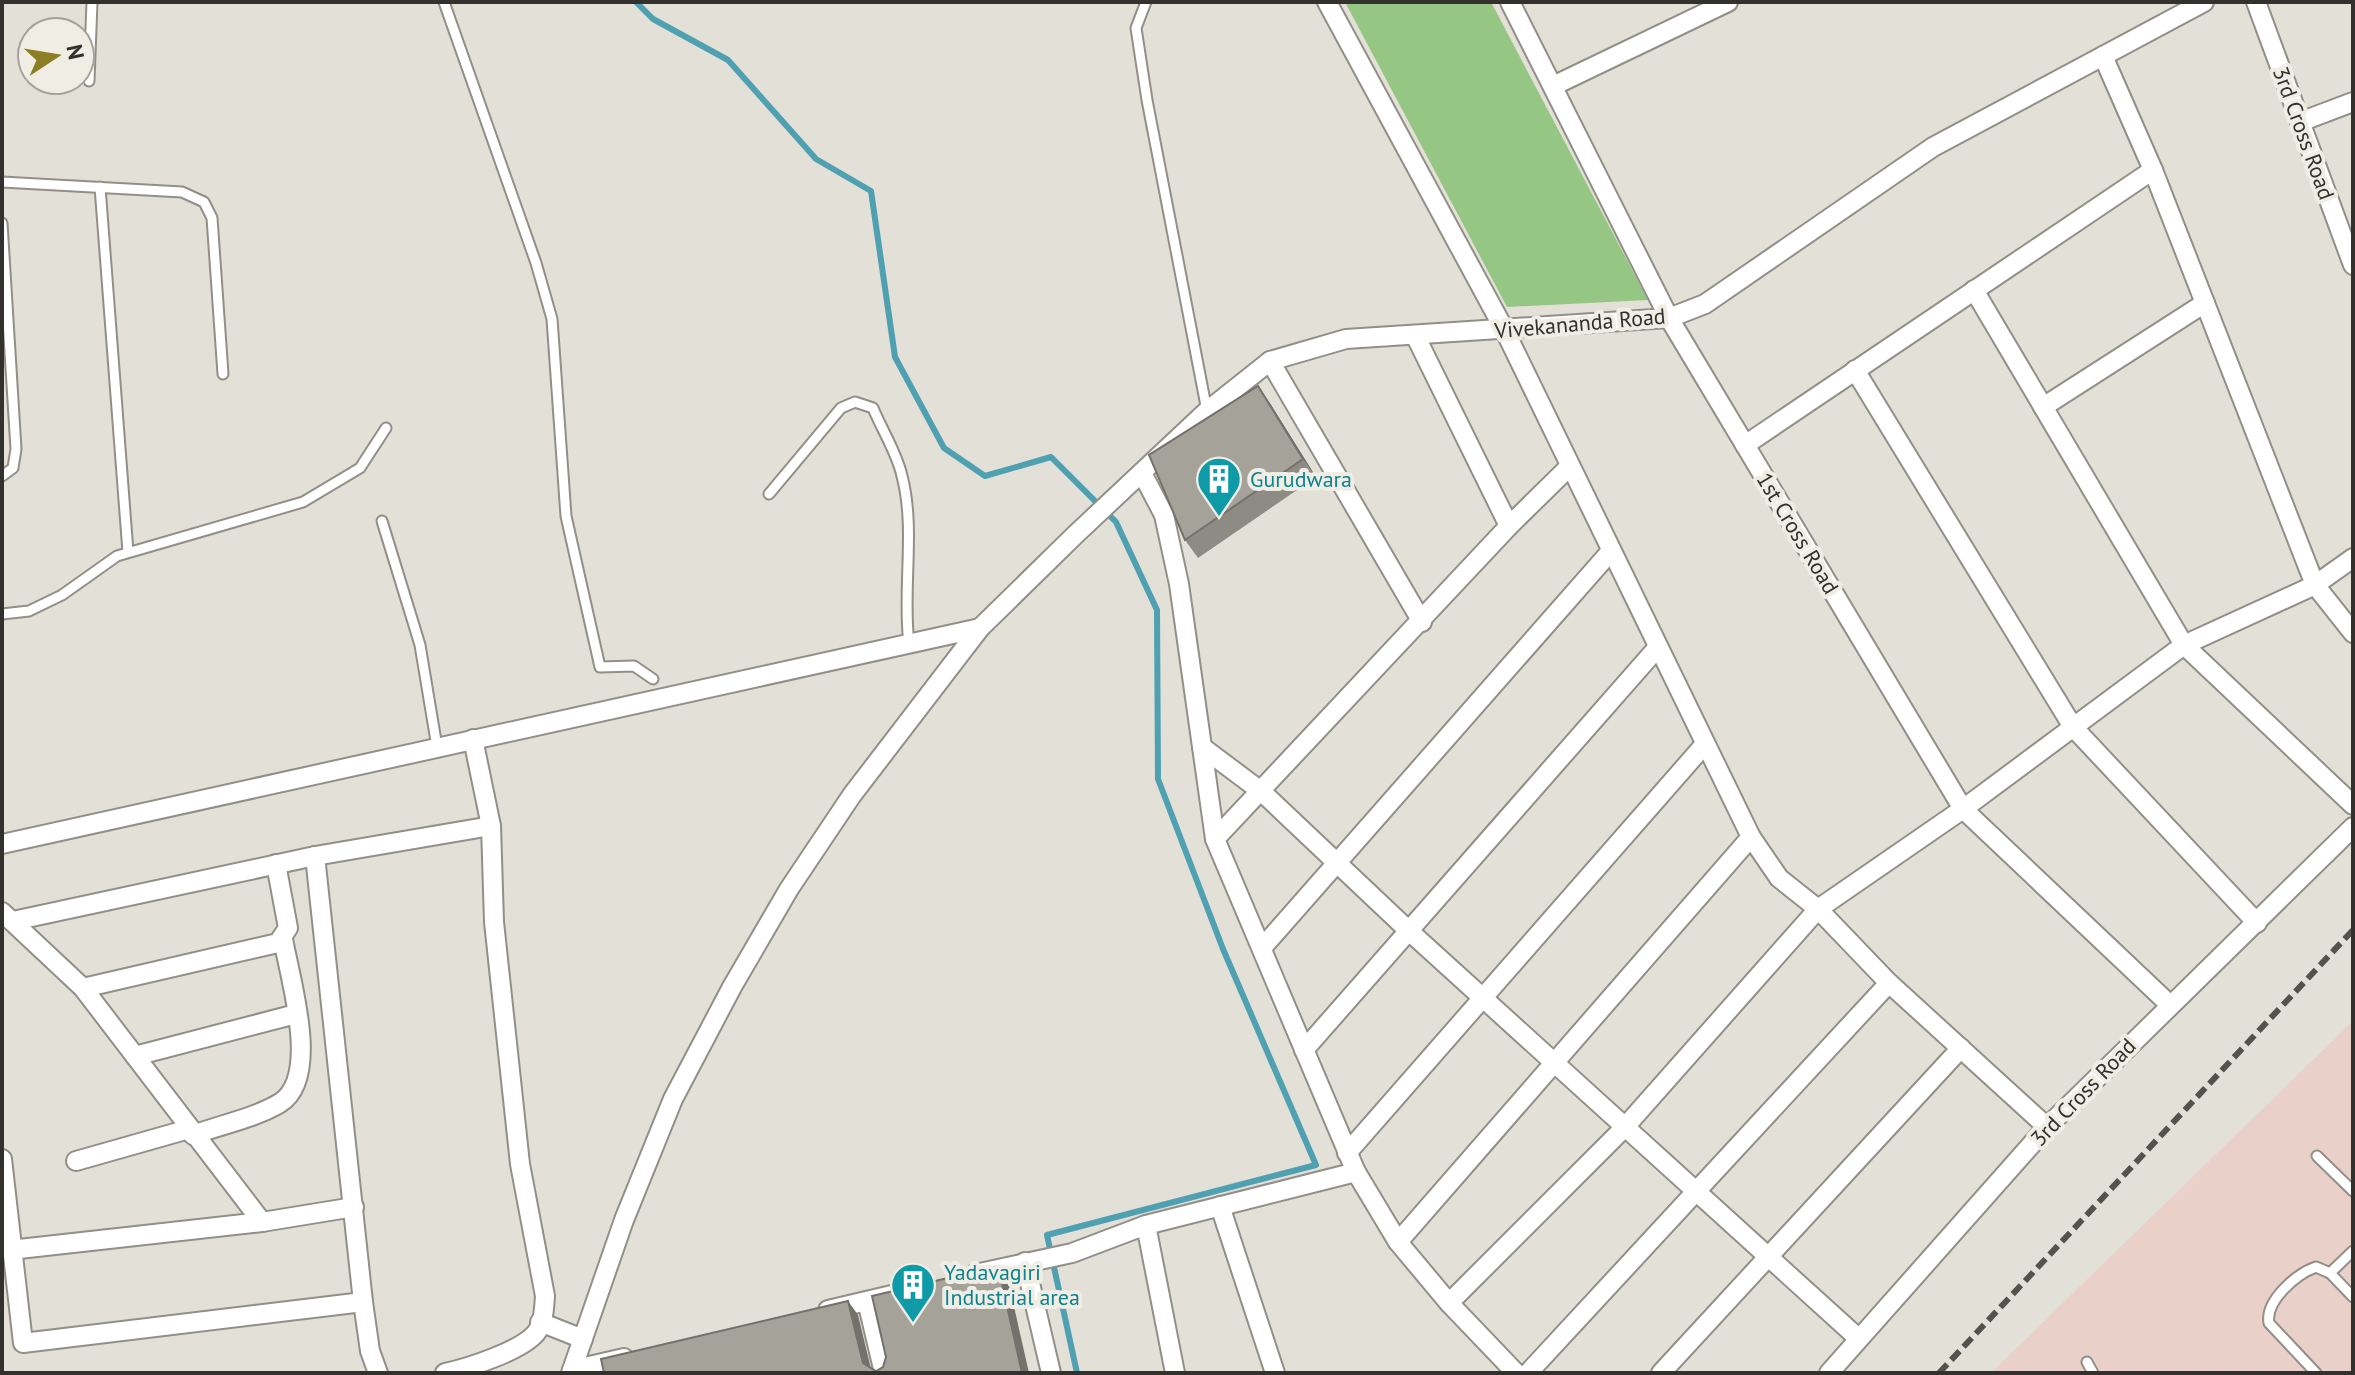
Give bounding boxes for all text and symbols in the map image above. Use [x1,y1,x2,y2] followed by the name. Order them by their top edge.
[16,16,96,96] north arrow
[60,42,91,62] text: N
[2267,63,2341,203] street label: 3rd Cross Road
[1492,302,1667,345] street label: Vivekananda Road
[1195,455,1243,518] building icon: Gurudwara
[1250,465,1352,493] place label: Gurudwara
[1751,467,1845,599] street label: 1st Cross Road
[2024,1032,2142,1152] street label: 3rd Cross Road
[944,1258,1080,1311] place label: Yadavagiri Industrial area
[889,1261,937,1324] building icon: Yadavagiri Industrial area

